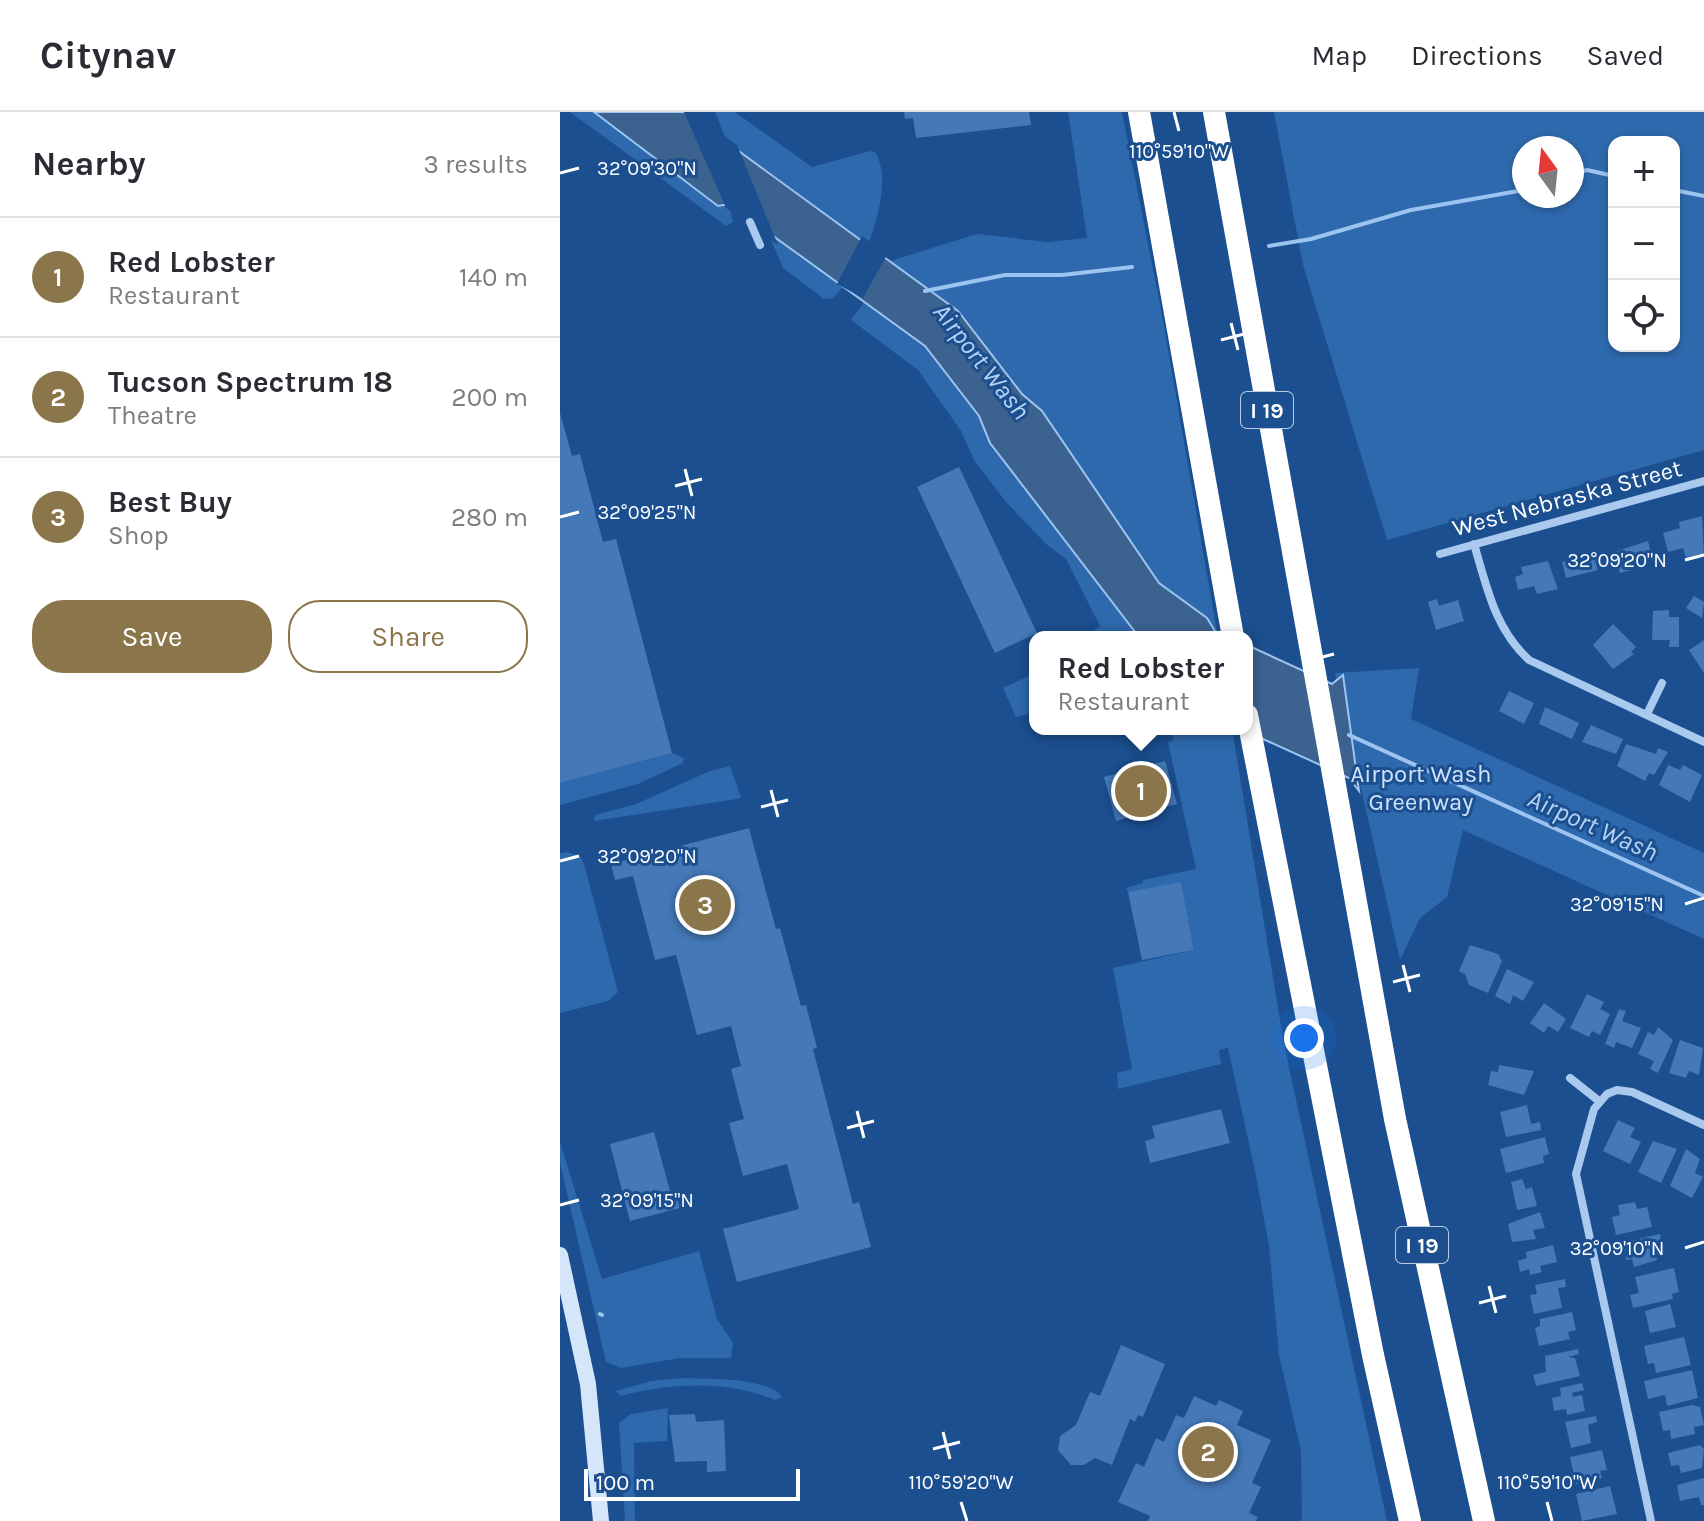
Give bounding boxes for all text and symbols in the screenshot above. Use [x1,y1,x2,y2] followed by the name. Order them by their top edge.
[40,33,176,78] text: Citynav
[1312,39,1367,72] text: Map
[1411,39,1543,72] text: Directions
[1587,39,1664,72] text: Saved
[1512,136,1584,208] north arrow
[1608,136,1680,352] map controls
[1608,136,1680,208] button: +
[1129,140,1229,163] text: 110°59'10"W
[32,144,146,184] text: Nearby
[424,149,528,180] text: 3 results
[597,157,697,180] text: 32°09'30"N
[1608,208,1680,280] button: −
[108,244,275,280] text: Red Lobster
[53,262,63,293] text: 1
[459,262,528,293] text: 140 m
[108,280,240,311] text: Restaurant
[1608,280,1680,352] button: locate
[927,297,1037,426] water label: Airport Wash
[108,364,393,400] text: Tucson Spectrum 18
[50,382,66,413] text: 2
[452,382,528,413] text: 200 m
[1241,392,1293,428] road number: I 19
[108,400,197,431] text: Theatre
[1449,454,1685,542] street label: West Nebraska Street
[108,484,232,520] text: Best Buy
[597,501,697,524] text: 32°09'25"N
[50,502,66,533] text: 3
[451,502,528,533] text: 280 m
[108,520,169,551] text: Shop
[1567,549,1667,572] text: 32°09'20"N
[32,600,272,673] button: Save
[288,600,528,673] button: Share
[1029,631,1253,735] popup
[1058,650,1224,686] text: Red Lobster
[1058,686,1190,717] text: Restaurant
[1350,760,1492,816] park label: Airport Wash Greenway
[1115,761,1167,821] pin: 1
[1523,783,1663,868] water label: Airport Wash
[597,845,697,868] text: 32°09'20"N
[679,875,731,935] pin: 3
[1570,893,1664,916] text: 32°09'15"N
[1284,1018,1324,1058] your location
[600,1189,694,1212] text: 32°09'15"N
[1396,1227,1448,1263] road number: I 19
[1570,1237,1664,1260] text: 32°09'10"N
[1182,1422,1234,1482] pin: 2
[584,1465,800,1501] scale bar
[596,1470,655,1496] text: 100 m
[909,1471,1014,1494] text: 110°59'20"W
[1497,1471,1597,1494] text: 110°59'10"W

